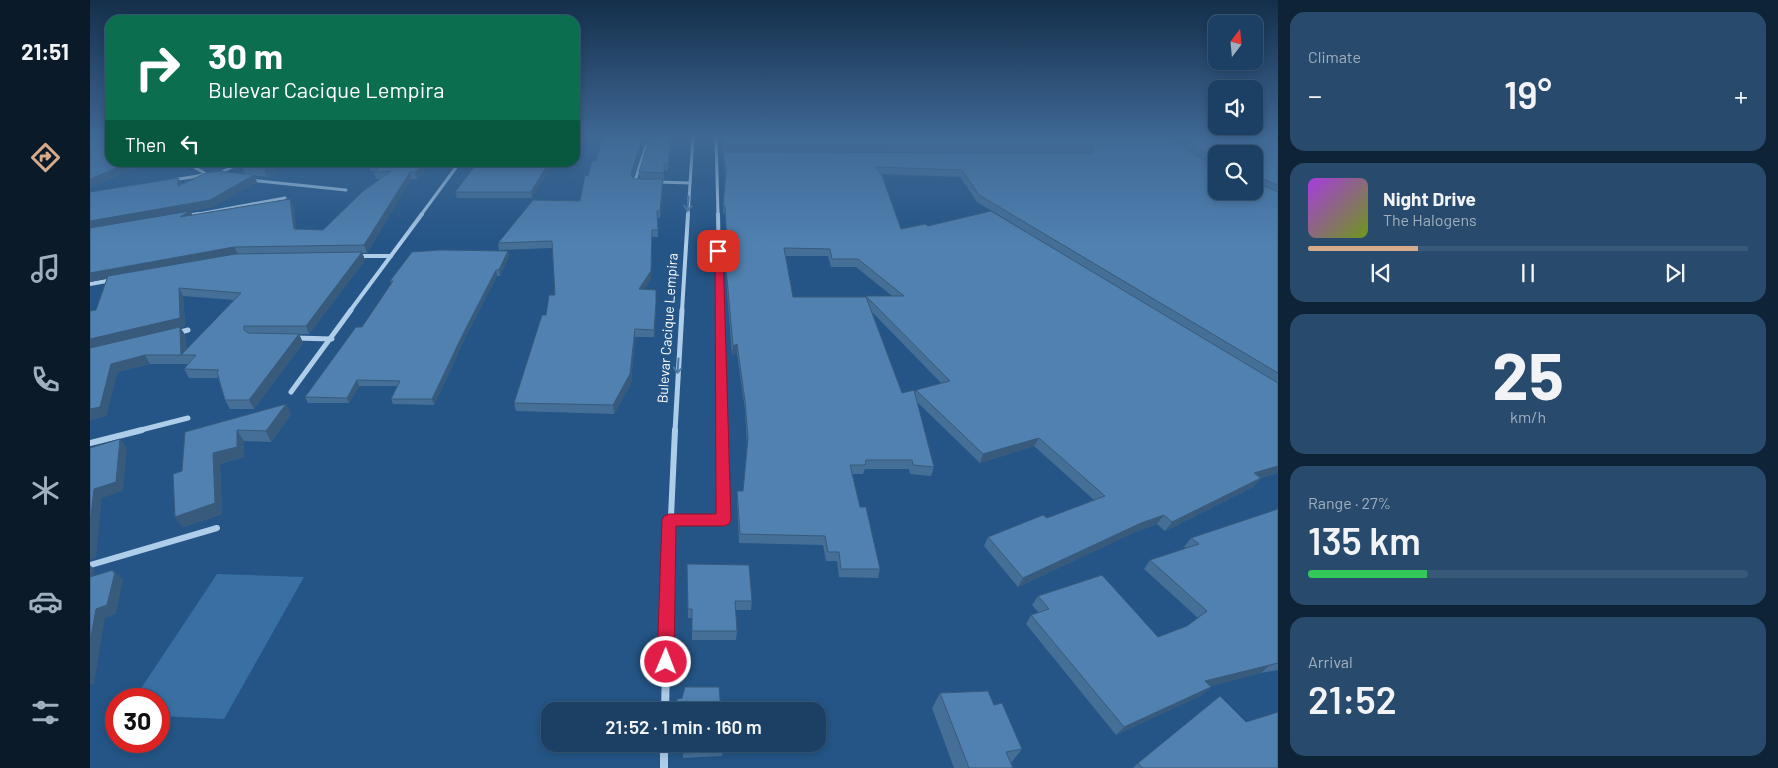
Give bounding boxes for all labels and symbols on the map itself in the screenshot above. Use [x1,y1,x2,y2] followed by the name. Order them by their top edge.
[1208,15,1262,70] north arrow
[684,195,693,211] one-way arrow
[697,230,739,272] pin
[653,252,681,404] street label: Bulevar Cacique Lempira
[674,357,683,373] one-way arrow
[639,635,691,687] position arrow
[105,688,170,753] speed limit sign: 30

